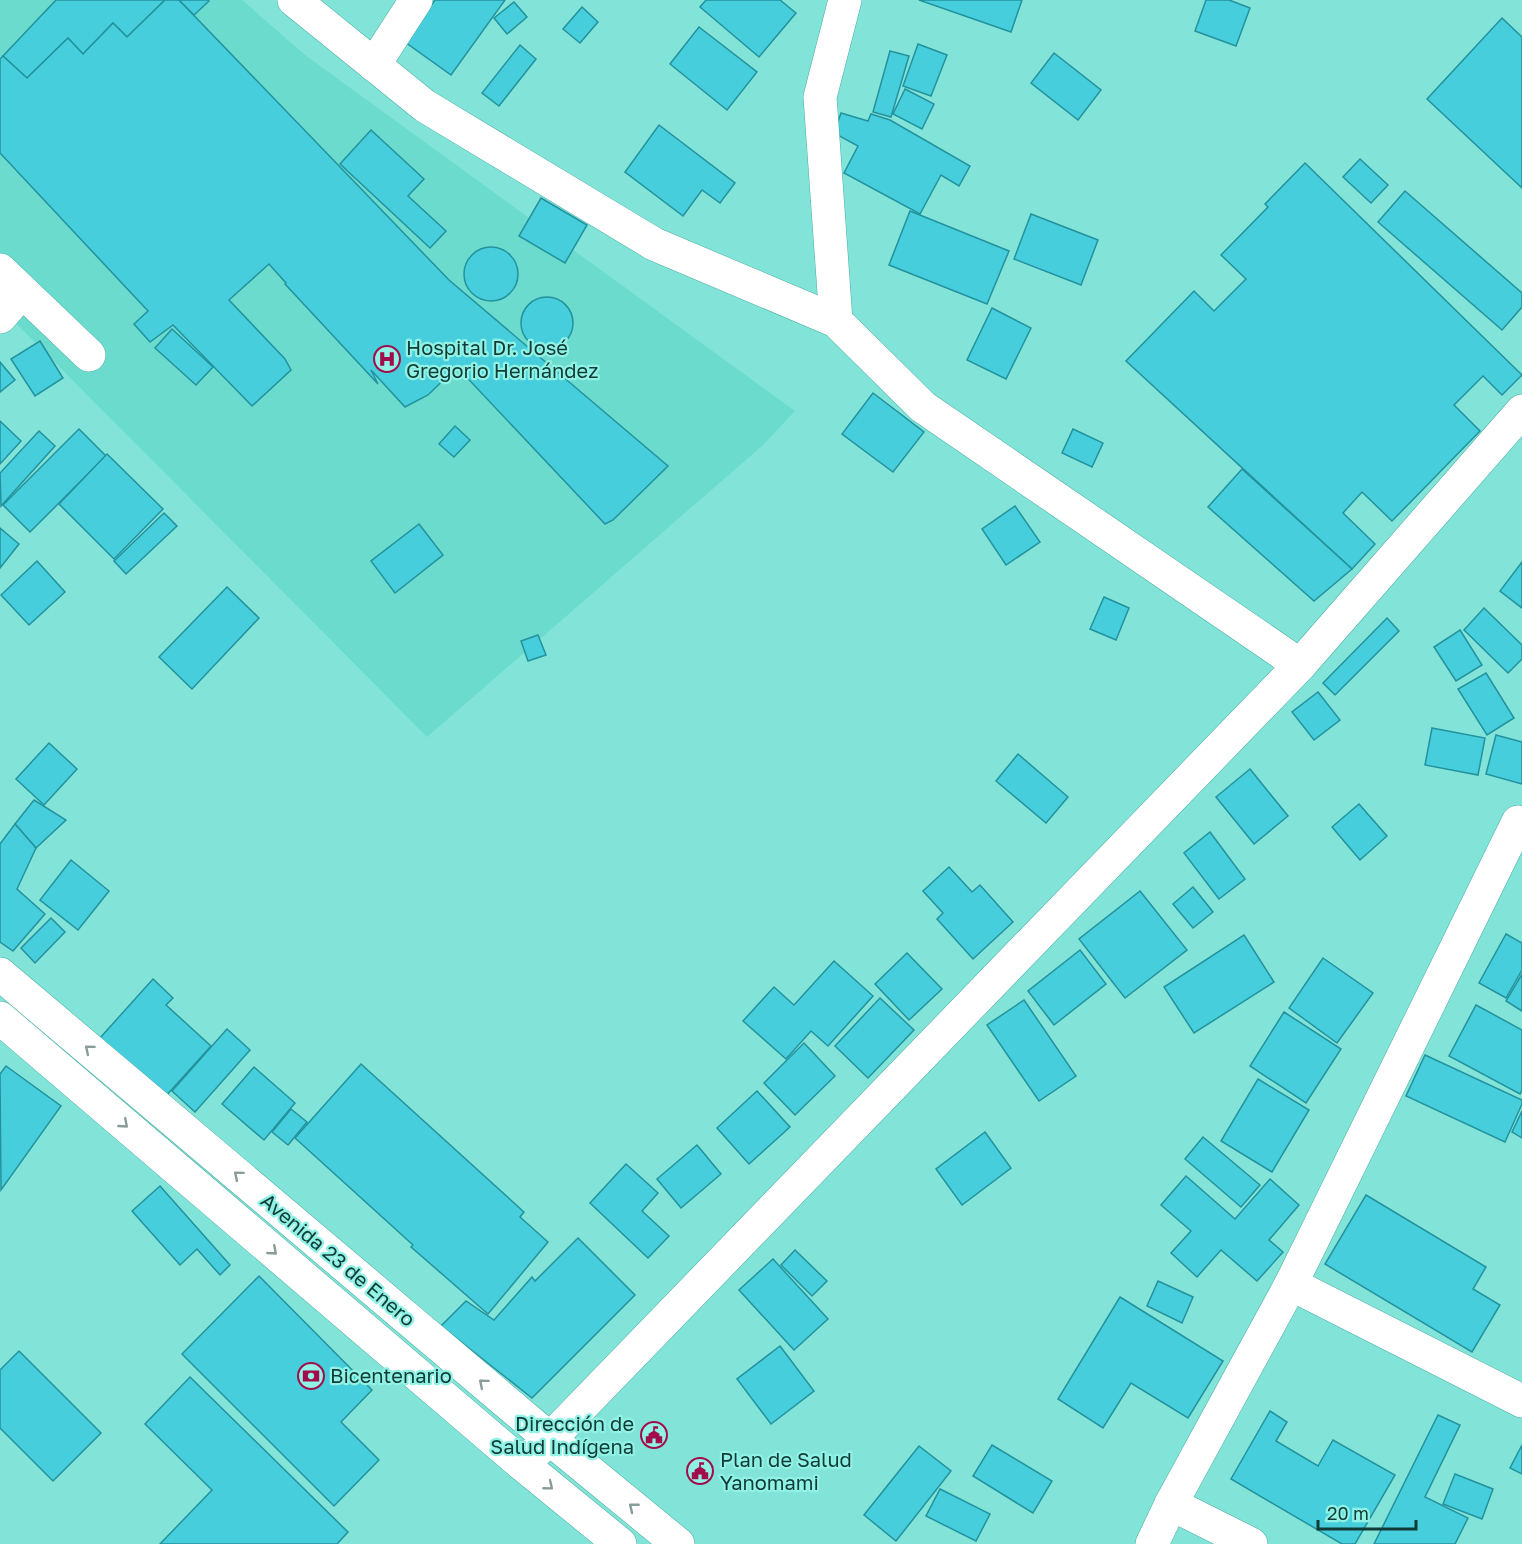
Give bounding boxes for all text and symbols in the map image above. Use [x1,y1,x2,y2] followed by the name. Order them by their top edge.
[406,335,598,382] place label: Hospital Dr. José Gregorio Hernández
[372,344,402,374] hospital icon: Hospital Dr. José Gregorio Hernández
[85,1045,96,1056] one-way arrow
[117,1117,128,1128] one-way arrow
[234,1171,245,1182] one-way arrow
[257,1188,421,1331] street label: Avenida 23 de Enero
[266,1244,277,1255] one-way arrow
[296,1361,326,1391] bank icon: Bicentenario
[330,1363,452,1387] place label: Bicentenario
[479,1379,490,1390] one-way arrow
[490,1411,634,1458] place label: Dirección de Salud Indígena
[639,1420,669,1450] public building icon: Dirección de Salud Indígena
[720,1447,852,1494] place label: Plan de Salud Yanomami
[685,1456,715,1486] public building icon: Plan de Salud Yanomami
[542,1479,553,1490] one-way arrow
[1318,1493,1416,1531] scale bar
[1327,1502,1369,1524] text: 20 m
[629,1503,640,1514] one-way arrow

